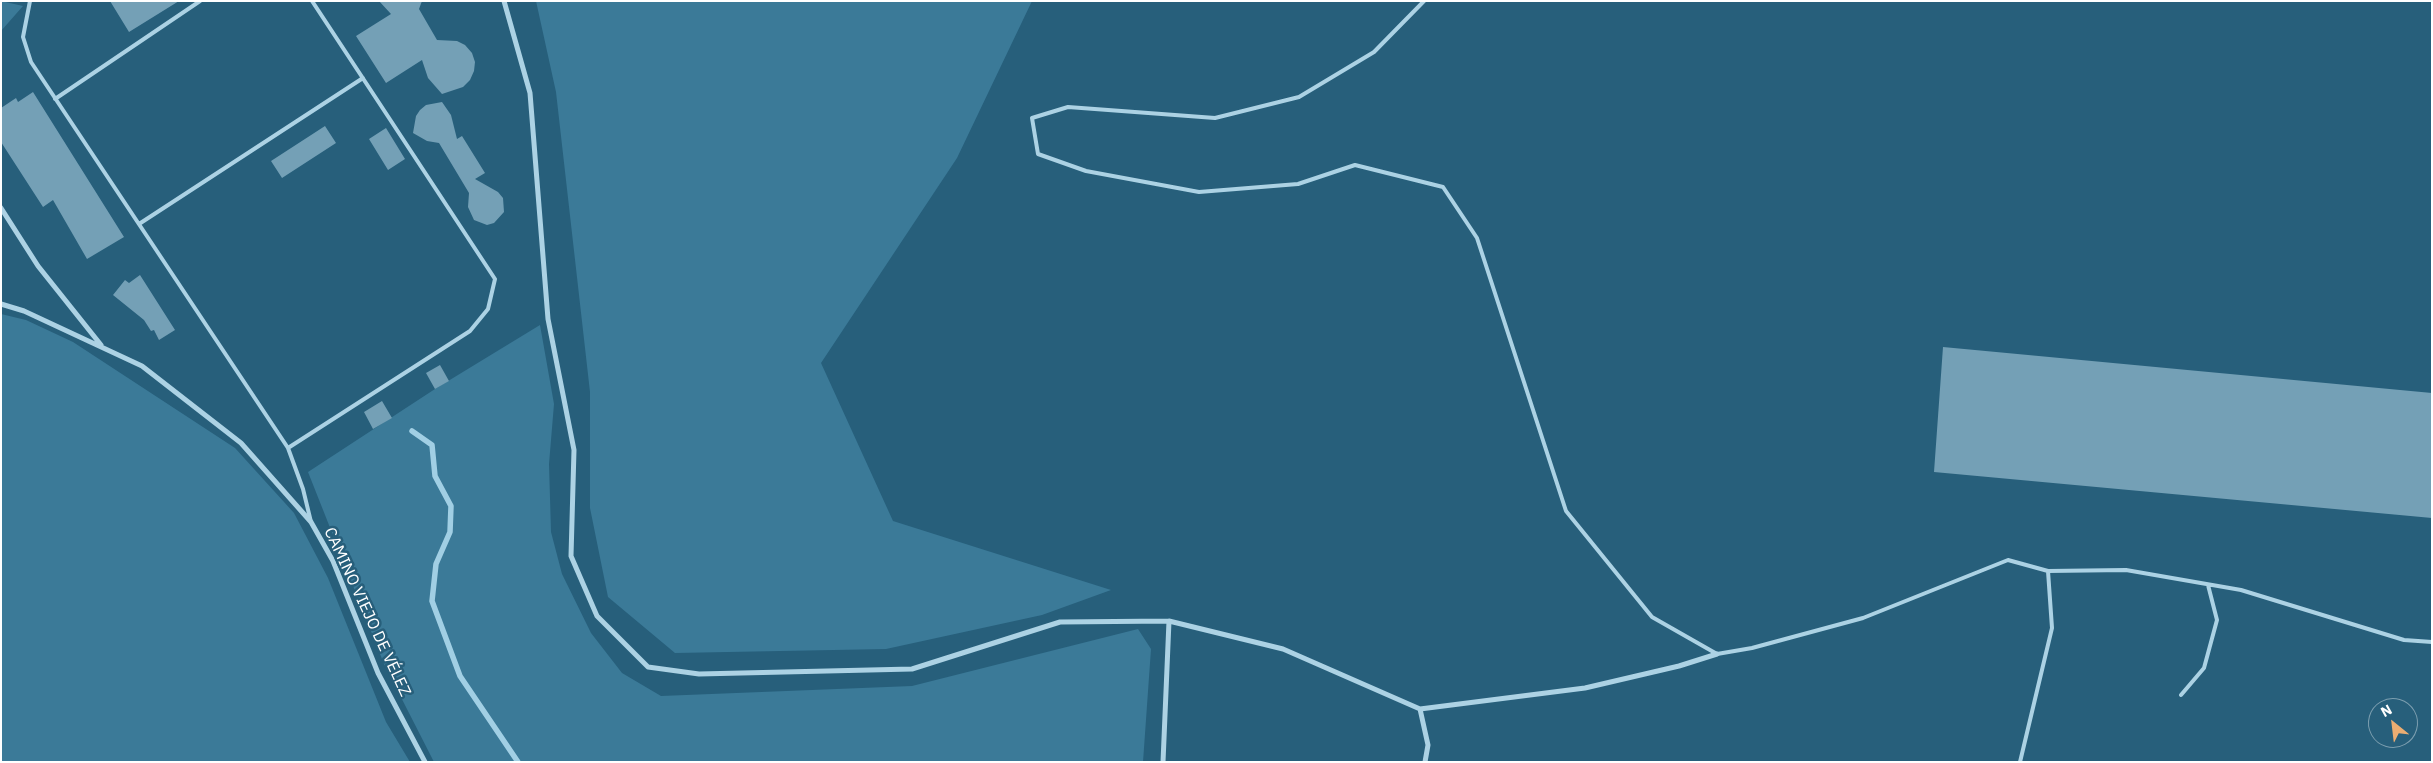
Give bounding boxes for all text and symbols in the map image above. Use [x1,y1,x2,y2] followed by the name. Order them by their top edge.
[319,525,415,699] street label: CAMINO VIEJO DE VÉLEZ
[2368,698,2418,748] north arrow
[2377,700,2395,721] text: N

